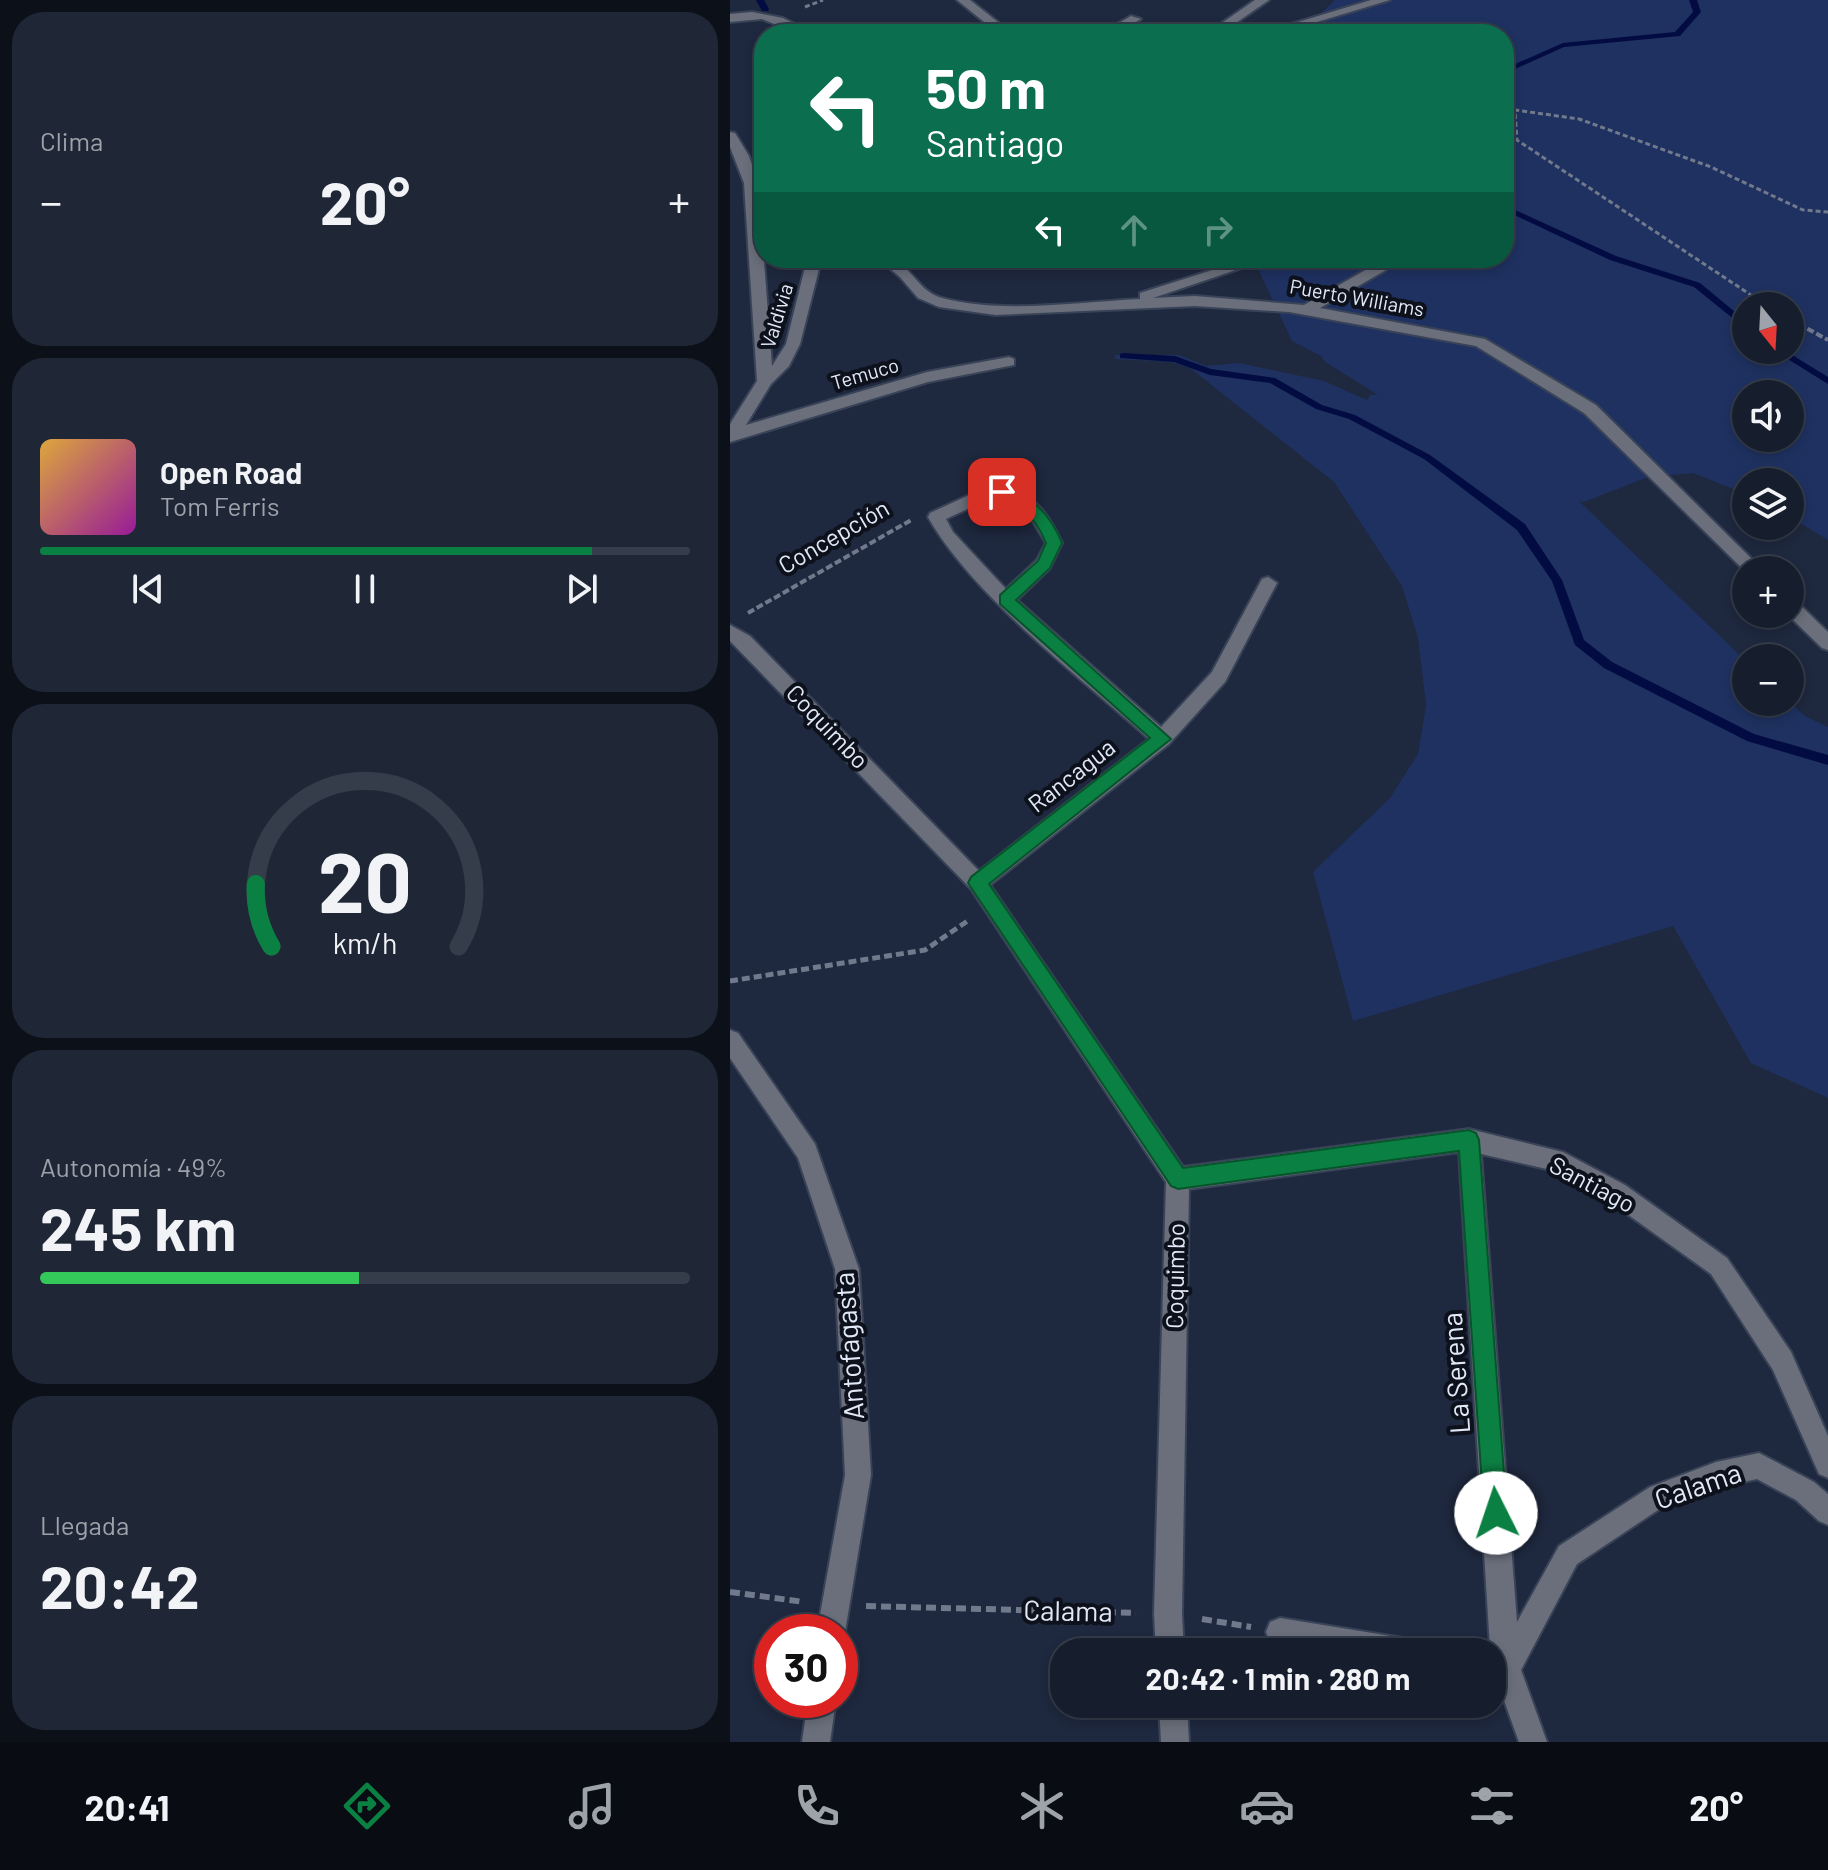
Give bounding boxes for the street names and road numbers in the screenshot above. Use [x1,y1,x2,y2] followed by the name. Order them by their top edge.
[1288,273,1426,321] street label: Puerto Williams
[755,280,797,351] street label: Valdivia
[828,352,901,394] street label: Temuco
[773,492,894,579] street label: Concepción
[781,678,875,774] street label: Coquimbo
[1022,732,1120,818] street label: Rancagua
[1545,1149,1640,1218] street label: Santiago
[1159,1223,1190,1329] street label: Coquimbo
[826,1271,870,1421] street label: Antofagasta
[1434,1311,1476,1435] street label: La Serena
[1650,1454,1745,1516] street label: Calama
[1023,1592,1113,1628] street label: Calama

